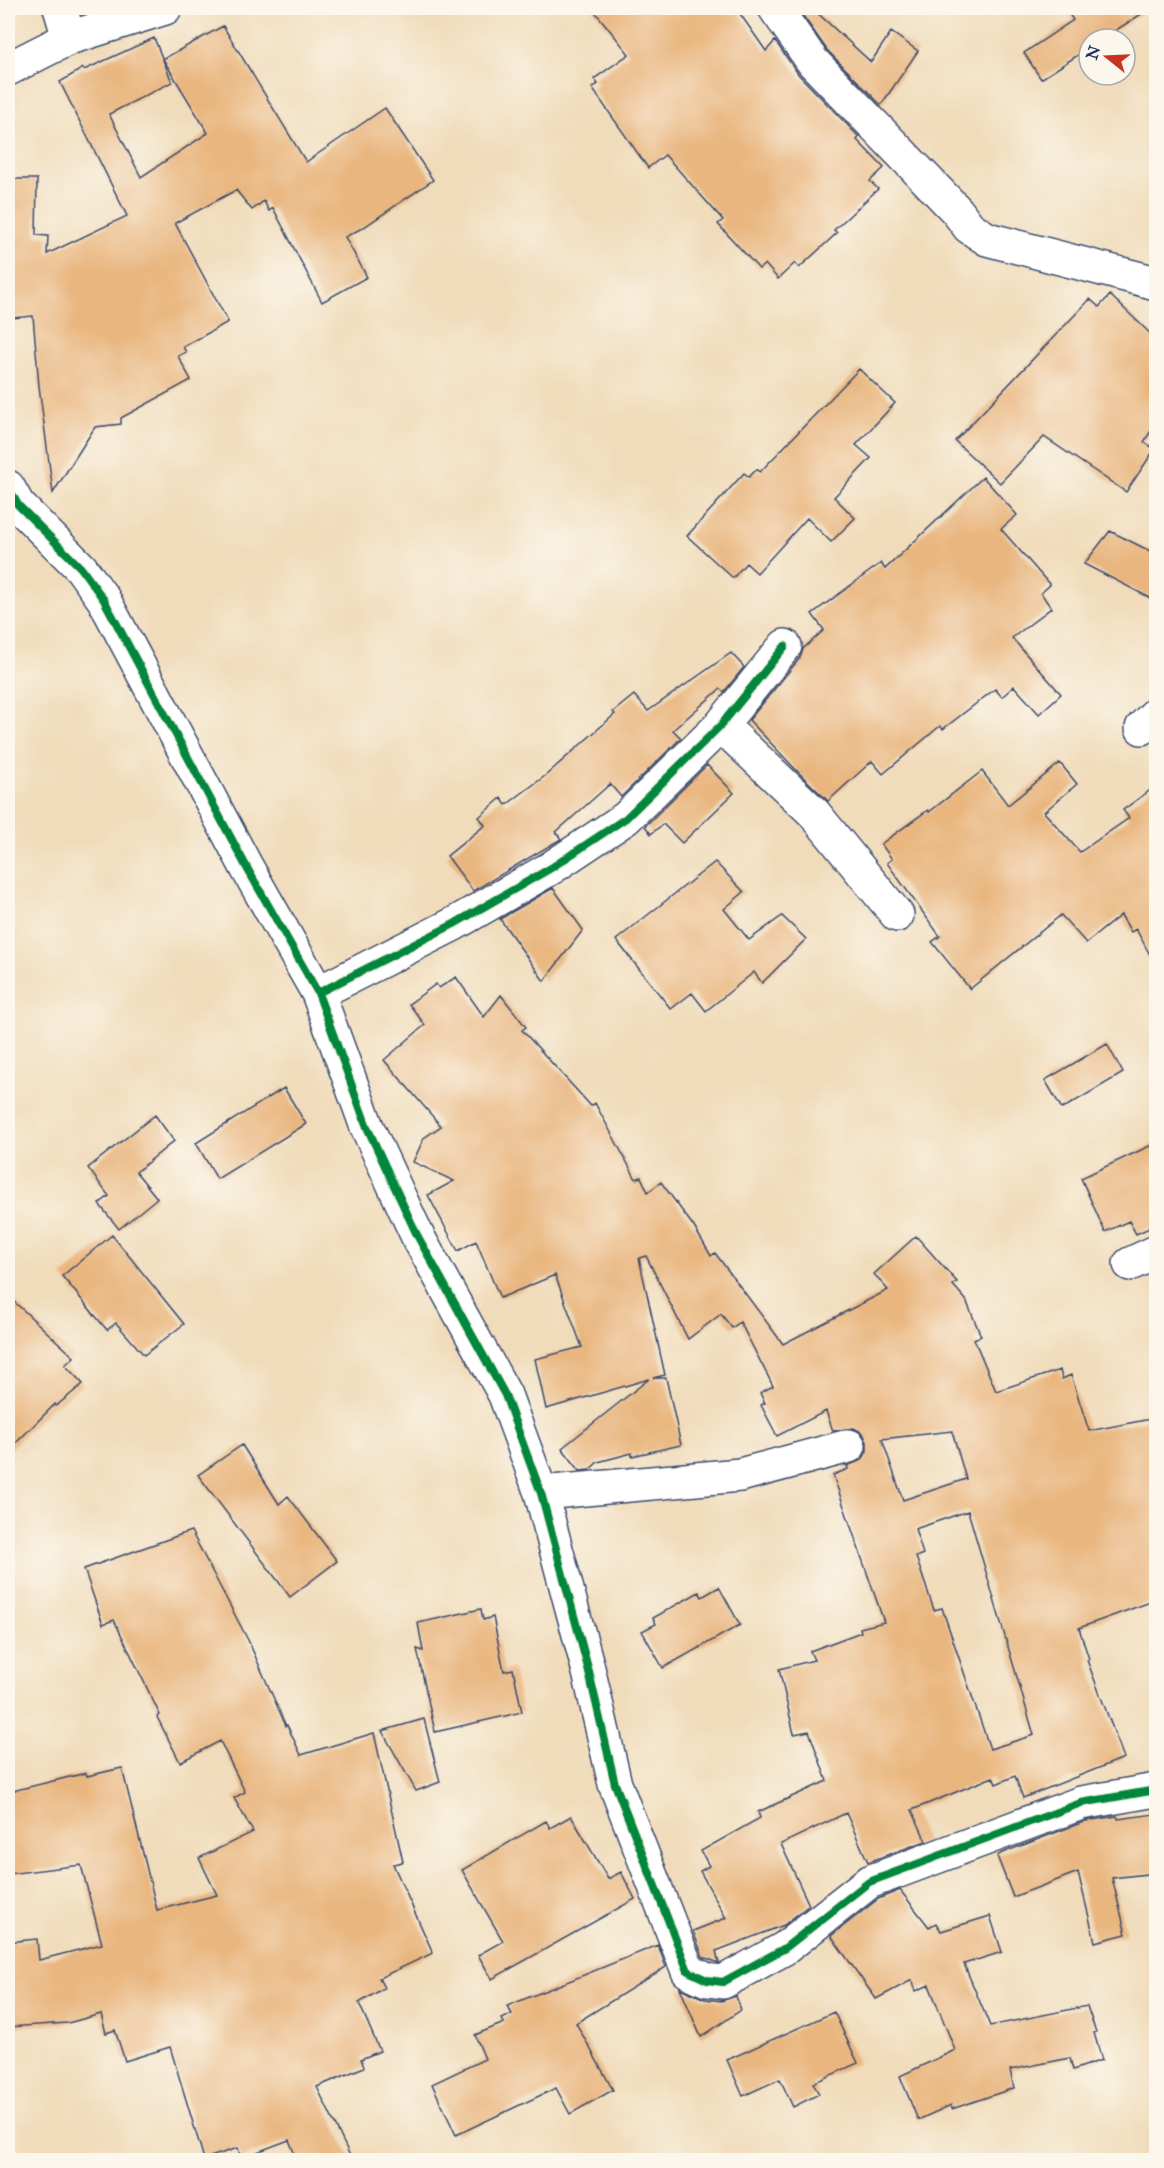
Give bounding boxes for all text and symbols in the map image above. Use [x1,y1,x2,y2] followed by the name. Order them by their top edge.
[1077,27,1137,87] north arrow
[1082,43,1104,62] text: N

